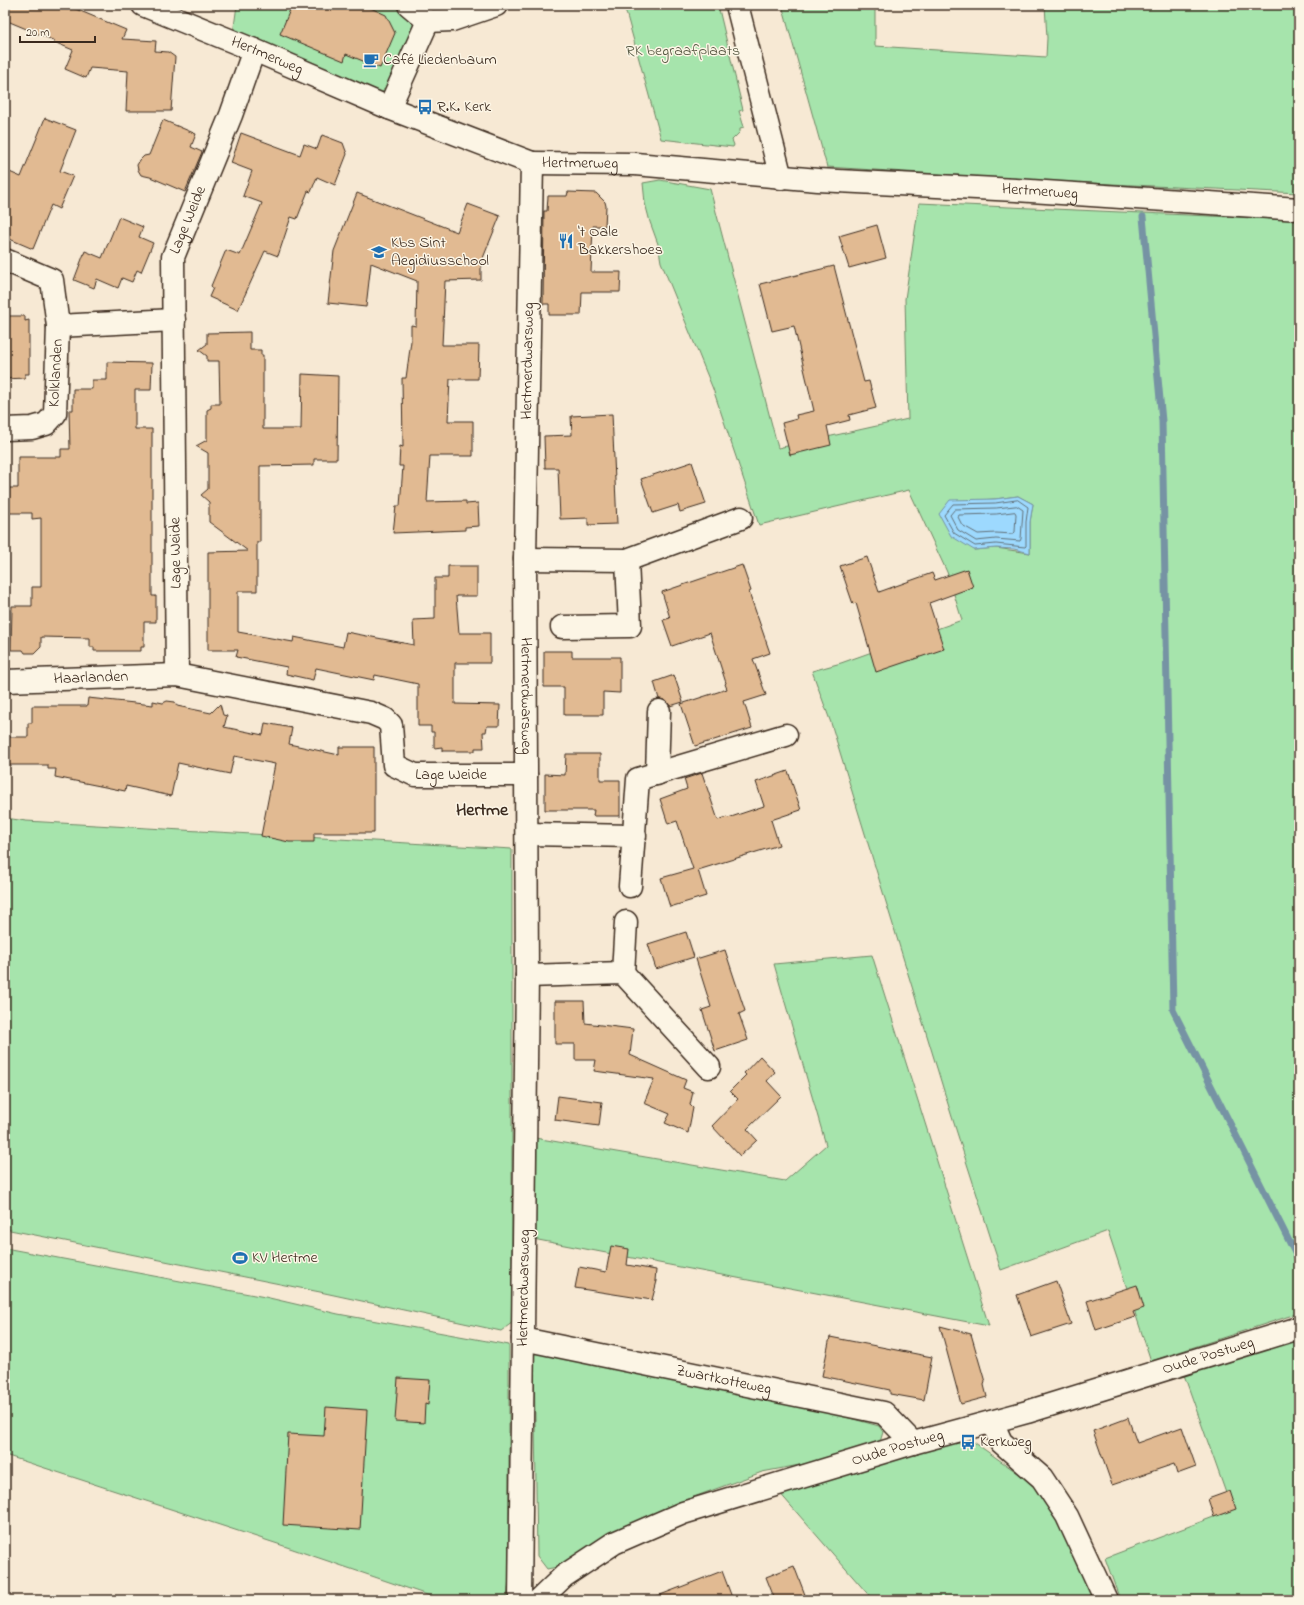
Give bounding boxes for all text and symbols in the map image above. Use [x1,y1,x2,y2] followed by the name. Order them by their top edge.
[20,18,95,44] scale bar
[26,24,49,42] text: 20 m
[227,30,307,82] street label: Hertmerweg
[626,39,740,63] park label: RK begraafplaats
[383,48,497,72] place label: Café Liedenbaum
[362,51,380,69] cafe icon: Café Liedenbaum
[437,95,492,119] place label: R.K. Kerk
[416,98,434,116] bus stop icon: R.K. Kerk
[542,151,618,176] street label: Hertmerweg
[1001,177,1079,206] street label: Hertmerweg
[163,182,213,258] street label: Lage Weide
[577,220,663,262] place label: 't Oale Bakkershoes
[391,231,489,273] place label: Kbs Sint Aegidiusschool
[557,232,575,250] restaurant icon: 't Oale Bakkershoes
[370,243,388,261] school or university icon: Kbs Sint Aegidiusschool
[515,302,541,420] street label: Hertmerdwarsweg
[42,338,70,408] street label: Kolklanden
[163,516,189,589] street label: Lage Weide
[513,637,538,755] street label: Hertmerdwarsweg
[53,665,129,691] street label: Haarlanden
[415,763,488,787] street label: Lage Weide
[456,798,509,824] district label: Hertme
[511,1229,537,1347] street label: Hertmerdwarsweg
[252,1246,318,1270] place label: KV Hertme
[231,1249,249,1267] sports icon: KV Hertme
[1159,1331,1257,1382] street label: Oude Postweg
[674,1359,774,1402] street label: Zwartkotteweg
[849,1423,946,1473] street label: Oude Postweg
[980,1430,1032,1454] place label: Kerkweg
[959,1433,977,1451] bus stop icon: Kerkweg

